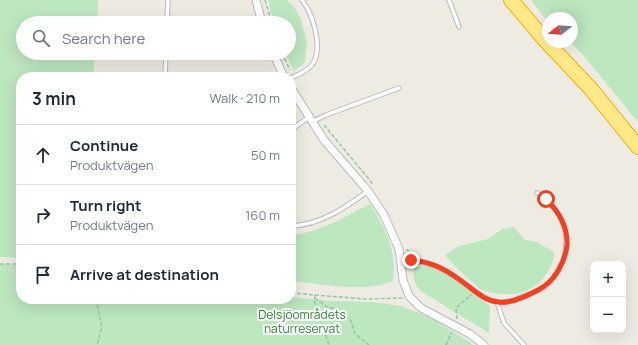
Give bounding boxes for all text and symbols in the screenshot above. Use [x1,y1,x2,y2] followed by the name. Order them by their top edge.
[542,12,578,48] north arrow
[16,16,296,60] search box
[30,27,52,49] icon: search
[62,28,145,49] text: Search here
[32,87,76,110] text: 3 min
[210,89,280,107] text: Walk · 210 m
[70,135,138,156] text: Continue
[32,144,54,166] icon: ahead
[251,146,280,164] text: 50 m
[70,156,153,174] text: Produktvägen
[537,190,555,208] route start
[70,195,141,216] text: Turn right
[32,204,54,226] icon: right
[245,206,280,224] text: 160 m
[70,216,153,234] text: Produktvägen
[402,251,420,269] route end
[590,261,626,333] map controls
[590,261,626,297] button: +
[32,264,54,286] icon: arrive
[70,264,219,285] text: Arrive at destination
[590,297,626,333] button: −
[258,306,346,337] park label: Delsjöområdets naturreservat

